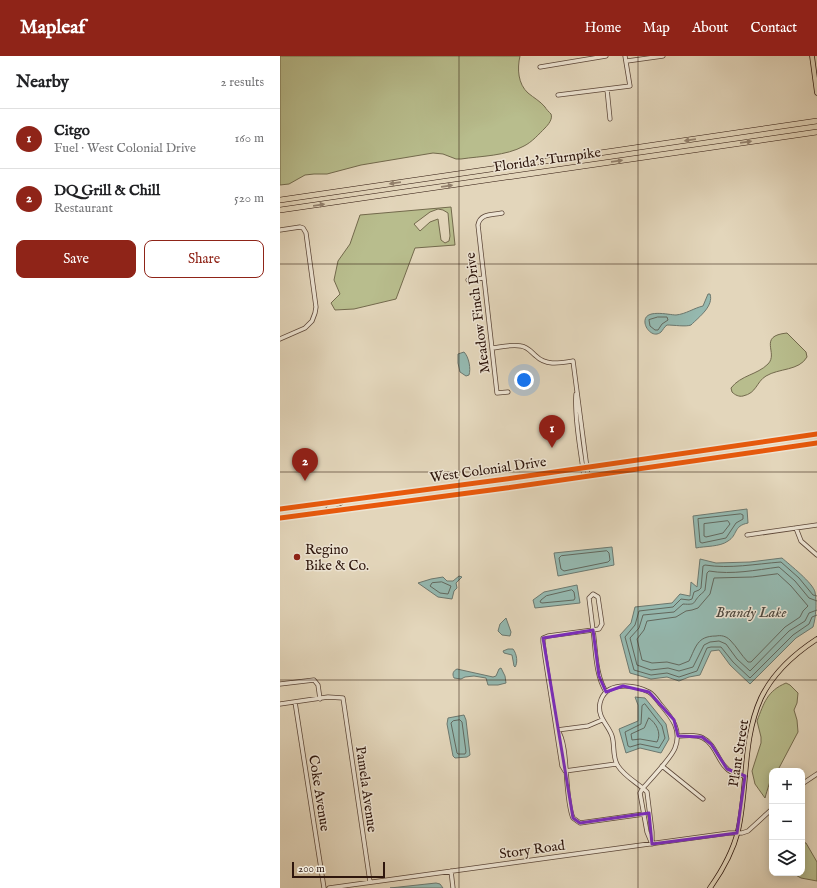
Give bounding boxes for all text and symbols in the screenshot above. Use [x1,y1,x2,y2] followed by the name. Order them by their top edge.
[20,16,85,40] text: Mapleaf
[585,19,621,37] text: Home
[643,19,670,37] text: Map
[692,19,728,37] text: About
[750,19,797,37] text: Contact
[16,72,69,93] text: Nearby
[220,74,264,91] text: 2 results
[54,121,90,140] text: Citgo
[27,130,31,147] text: 1
[234,130,264,147] text: 160 m
[684,137,696,143] one-way arrow
[740,139,752,145] one-way arrow
[54,140,196,157] text: Fuel · West Colonial Drive
[492,143,603,176] street label: Florida's Turnpike
[611,158,623,164] one-way arrow
[389,180,402,186] one-way arrow
[54,181,160,200] text: DQ Grill & Chill
[441,183,453,189] one-way arrow
[26,190,32,207] text: 2
[234,190,264,207] text: 520 m
[54,200,113,217] text: Restaurant
[313,202,325,208] one-way arrow
[16,240,136,278] button: Save
[144,240,264,278] button: Share
[462,251,494,374] street label: Meadow Finch Drive
[514,370,534,390] your location
[539,415,565,448] pin: 1
[292,448,318,481] pin: 2
[429,453,548,487] street label: West Colonial Drive
[305,541,369,575] place label: Regino Bike & Co.
[292,552,302,562] marker: Regino Bike & Co.
[715,603,787,622] water label: Brandy Lake
[725,718,753,788] street label: Plant Street
[351,745,381,834] street label: Pamela Avenue
[304,754,334,833] street label: Coke Avenue
[769,768,805,876] map controls
[769,768,805,804] button: +
[769,804,805,840] button: −
[498,836,567,864] street label: Story Road
[769,840,805,876] button: layers
[292,860,385,879] scale bar
[298,862,325,876] text: 200 m

